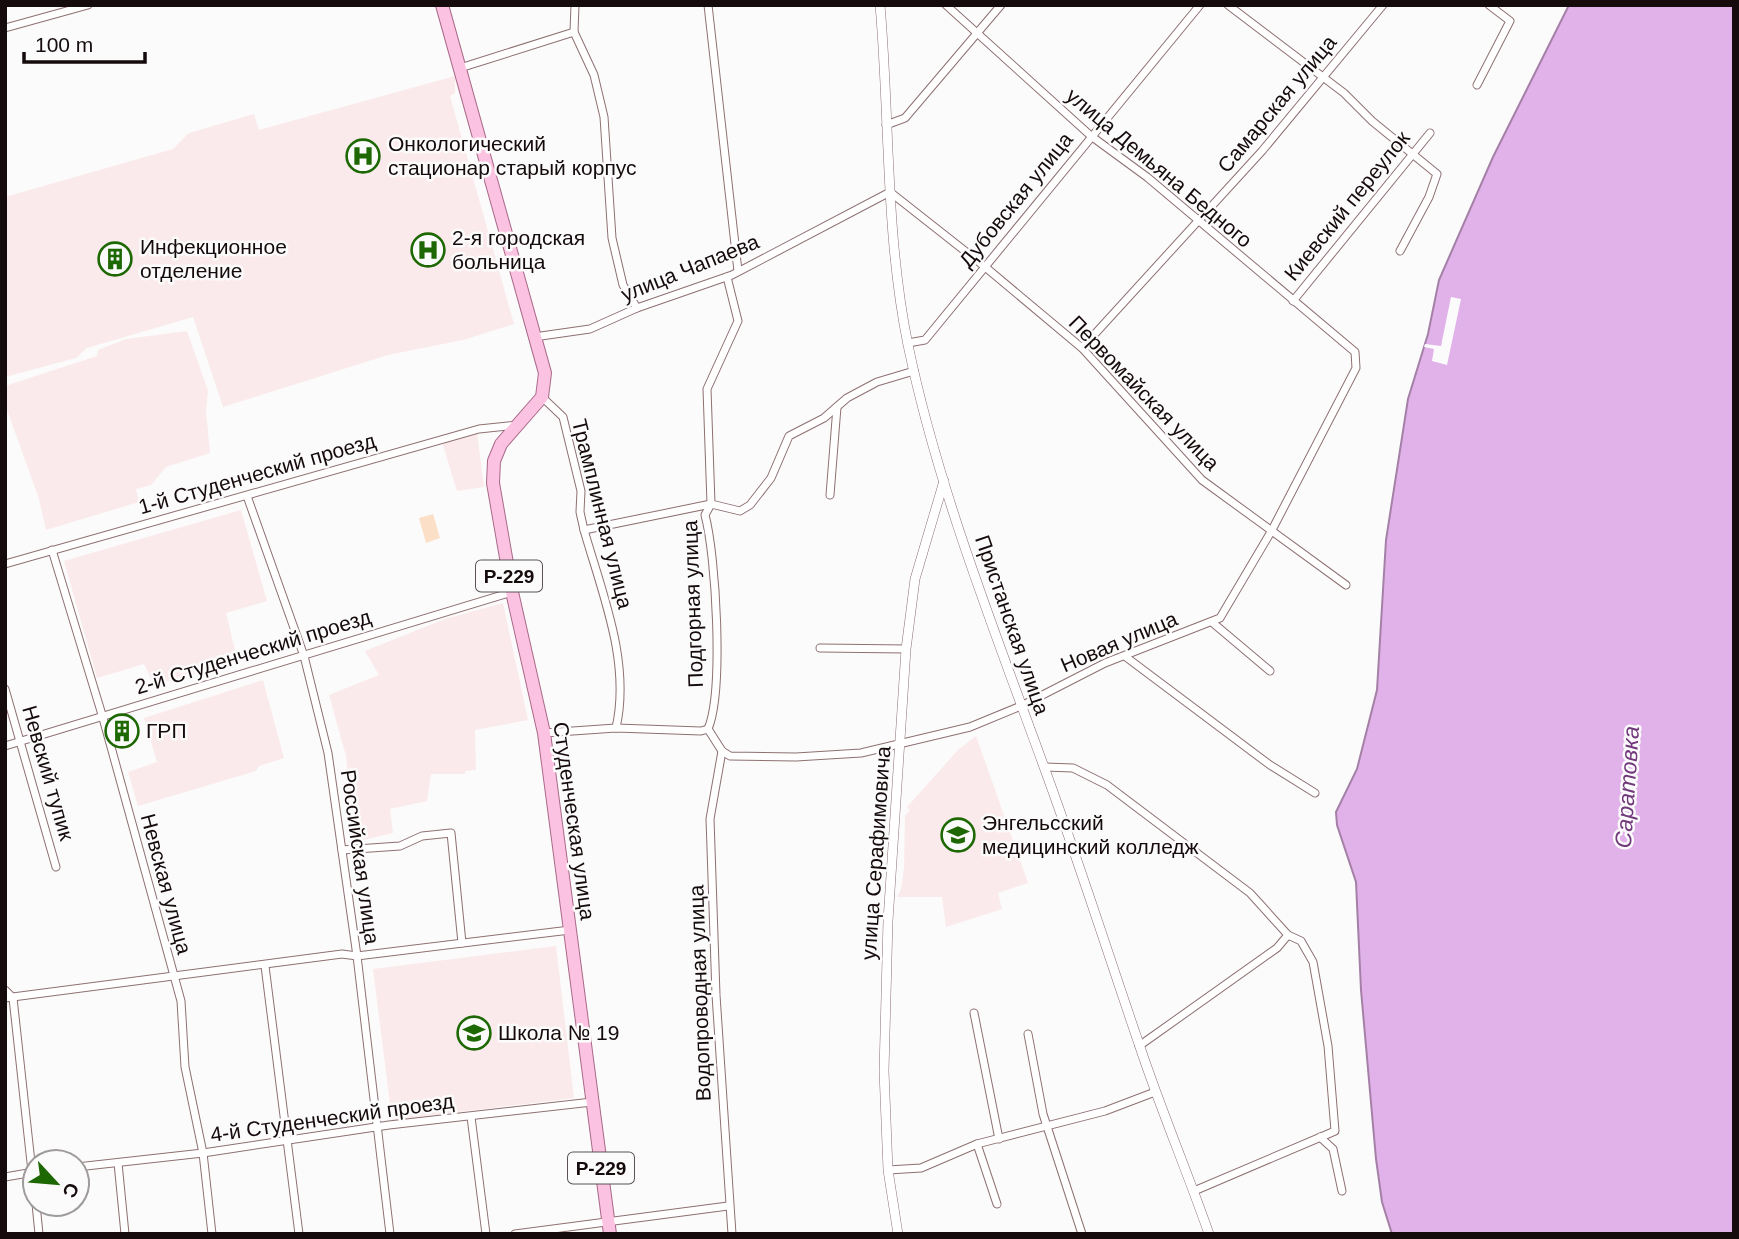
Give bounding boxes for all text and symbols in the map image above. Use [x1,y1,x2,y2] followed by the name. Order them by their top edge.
[24,21,145,65] scale bar
[1213,30,1341,177] street label: Самарская улица
[35,33,93,56] text: 100 m
[1062,83,1257,252] street label: улица Демьяна Бедного
[1279,126,1414,285] street label: Киевский переулок
[954,127,1077,272] street label: Дубовская улица
[388,132,637,179] place label: Онкологический стационар старый корпус
[344,137,382,175] hospital icon: Онкологический стационар старый корпус
[452,226,585,273] place label: 2-я городская больница
[618,229,762,306] street label: улица Чапаева
[409,231,447,269] hospital icon: 2-я городская больница
[140,235,287,282] place label: Инфекционное отделение
[96,240,134,278] building icon: Инфекционное отделение
[1065,311,1224,475] street label: Первомайская улица
[568,417,637,611] street label: Трамплинная улица
[136,429,378,518] street label: 1-й Студенческий проезд
[678,520,707,688] street label: Подгорная улица
[971,532,1054,718] street label: Пристанская улица
[476,561,542,592] road number: Р-229
[132,605,374,698] street label: 2-й Студенческий проезд
[1057,607,1181,676] street label: Новая улица
[18,703,79,844] street label: Невский тупик
[103,712,141,750] building icon: ГРП
[146,719,186,742] place label: ГРП
[549,720,600,922] street label: Студенческая улица
[1610,725,1644,849] water label: Саратовка
[857,745,894,961] street label: улица Серафимовича
[337,768,384,946] street label: Российская улица
[137,811,196,957] street label: Невская улица
[982,811,1199,858] place label: Энгельсский медицинский колледж
[939,816,977,854] school or university icon: Энгельсский медицинский колледж
[684,884,715,1102] street label: Водопроводная улица
[455,1014,493,1052] school or university icon: Школа № 19
[498,1021,619,1044] place label: Школа № 19
[209,1089,455,1146] street label: 4-й Студенческий проезд
[21,1148,91,1218] north arrow
[568,1152,634,1184] road number: Р-229
[58,1179,83,1201] text: С

